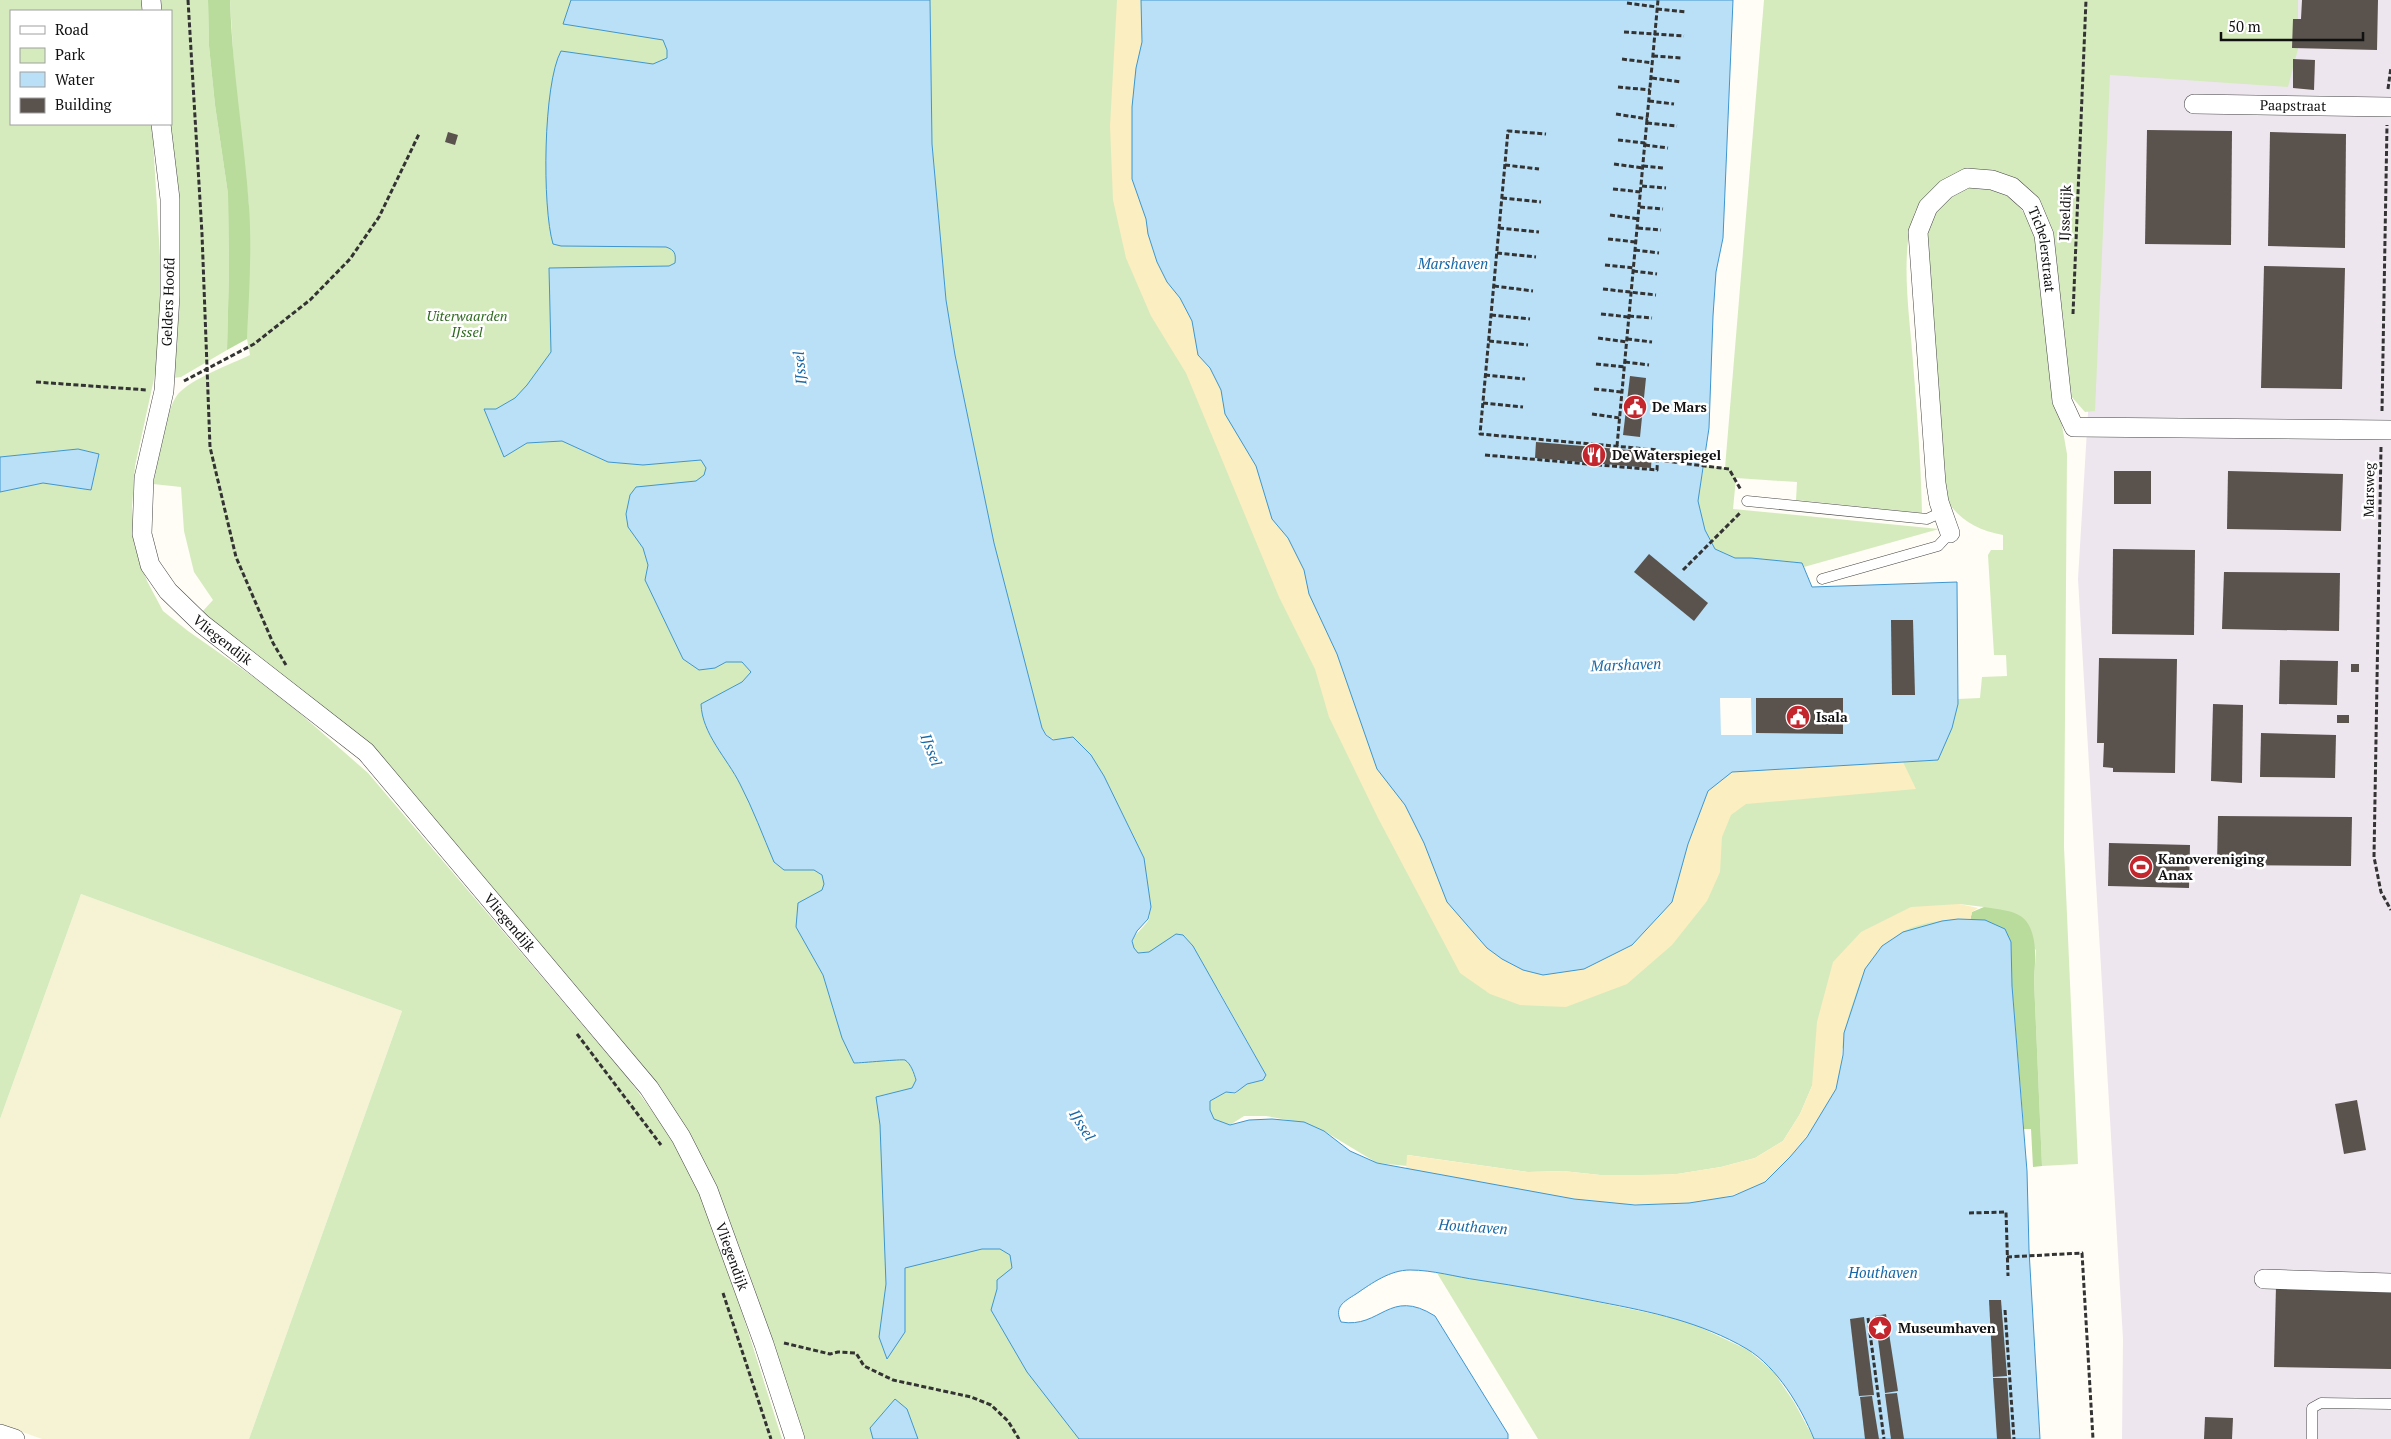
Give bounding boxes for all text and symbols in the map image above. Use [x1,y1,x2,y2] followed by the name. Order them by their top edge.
[10,10,172,125] legend
[2221,10,2364,42] scale bar
[2228,16,2261,36] text: 50 m
[55,19,88,39] text: Road
[55,44,85,64] text: Park
[55,69,95,89] text: Water
[55,94,113,114] text: Building
[2260,95,2327,115] street label: Paapstraat
[2054,184,2075,241] street label: IJsseldijk
[2024,204,2060,294] street label: Tichelerstraat
[1417,253,1488,273] water label: Marshaven
[156,257,179,347] street label: Gelders Hoofd
[426,306,508,341] park label: Uiterwaarden IJssel
[788,350,811,387] water label: IJssel
[1622,394,1648,420] public building icon: De Mars
[1652,397,1707,416] place label: De Mars
[1581,442,1607,468] restaurant icon: De Waterspiegel
[1612,445,1721,464] place label: De Waterspiegel
[2359,462,2378,518] street label: Marsweg
[189,610,257,669] street label: Vliegendijk
[1589,653,1662,675] water label: Marshaven
[1785,704,1811,730] public building icon: Isala
[1816,707,1848,726] place label: Isala
[916,729,948,770] water label: IJssel
[2158,849,2265,884] place label: Kanovereniging Anax
[2128,854,2154,880] sports icon: Kanovereniging Anax
[480,889,541,956] street label: Vliegendijk
[1065,1104,1101,1145] water label: IJssel
[1437,1214,1508,1238] water label: Houthaven
[712,1220,754,1294] street label: Vliegendijk
[1847,1262,1918,1282] water label: Houthaven
[1867,1315,1893,1341] place icon: Museumhaven
[1898,1318,1996,1337] place label: Museumhaven

